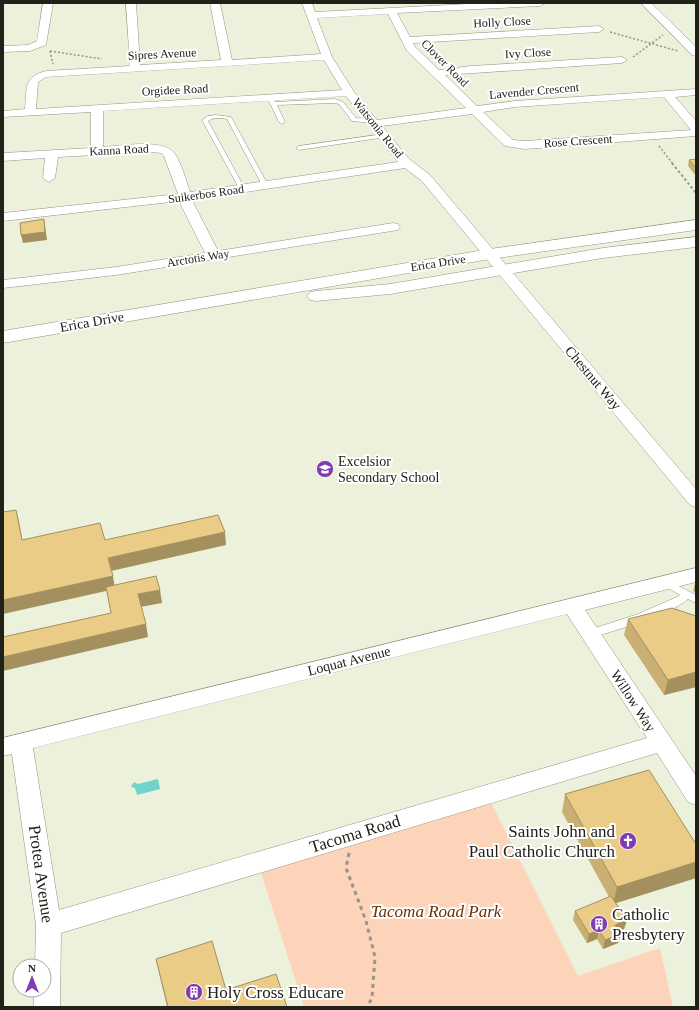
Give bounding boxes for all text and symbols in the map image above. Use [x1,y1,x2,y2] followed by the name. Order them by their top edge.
[473,14,531,30] street label: Holly Close
[418,36,472,90] street label: Clover Road
[127,45,197,63] street label: Sipres Avenue
[504,45,552,61] street label: Ivy Close
[488,80,580,102] street label: Lavender Crescent
[141,81,209,99] street label: Orgidee Road
[350,95,406,161] street label: Watsonia Road
[543,132,614,150] street label: Rose Crescent
[89,141,149,159] street label: Kanna Road
[167,182,245,206] street label: Suikerbos Road
[166,246,230,270] street label: Arctotis Way
[409,252,467,274] street label: Erica Drive
[59,309,125,335] street label: Erica Drive
[562,343,624,413] street label: Chestnut Way
[338,454,440,485] place label: Excelsior Secondary School
[315,459,335,479] school or university icon: Excelsior Secondary School
[306,643,392,679] street label: Loquat Avenue
[608,668,658,734] street label: Willow Way
[307,811,403,857] street label: Tacoma Road
[469,822,615,861] place label: Saints John and Paul Catholic Church
[25,824,57,924] street label: Protea Avenue
[618,831,638,851] church icon: Saints John and Paul Catholic Church
[371,902,502,921] park label: Tacoma Road Park
[612,905,685,944] place label: Catholic Presbytery
[589,914,609,934] building icon: Catholic Presbytery
[12,958,52,998] north arrow
[28,962,36,974] text: N
[184,982,204,1002] building icon: Holy Cross Educare
[207,983,344,1002] place label: Holy Cross Educare

